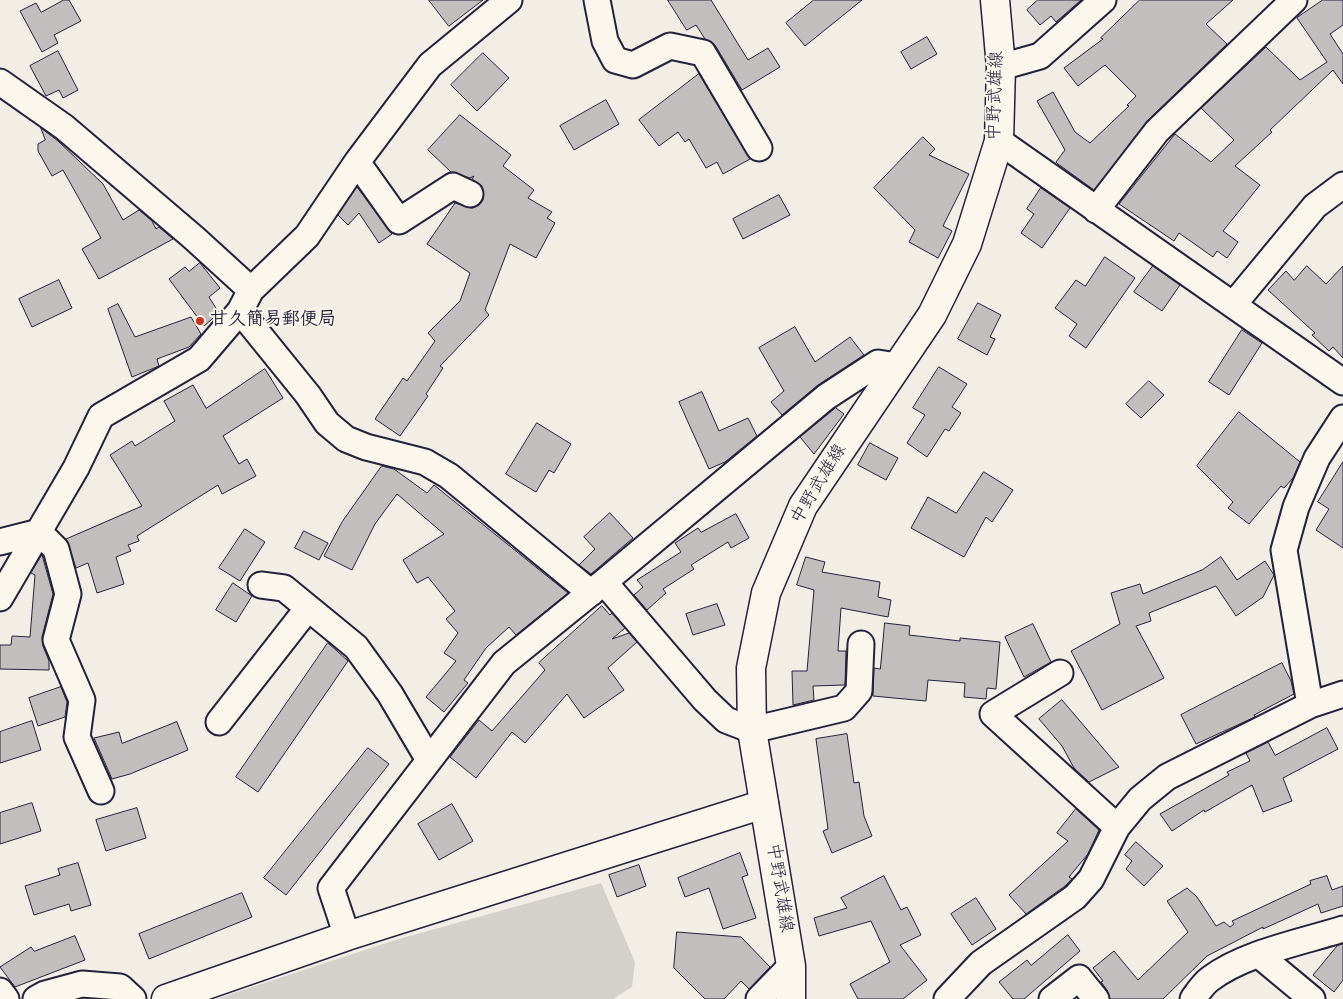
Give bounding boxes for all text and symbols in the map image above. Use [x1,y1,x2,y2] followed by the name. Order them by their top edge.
[985,51,1009,141] street label: 中野武雄線
[210,310,336,332] place label: 甘久簡易郵便局
[194,315,206,327] marker: 甘久簡易郵便局
[788,441,852,529] street label: 中野武雄線
[760,842,796,934] street label: 中野武雄線

